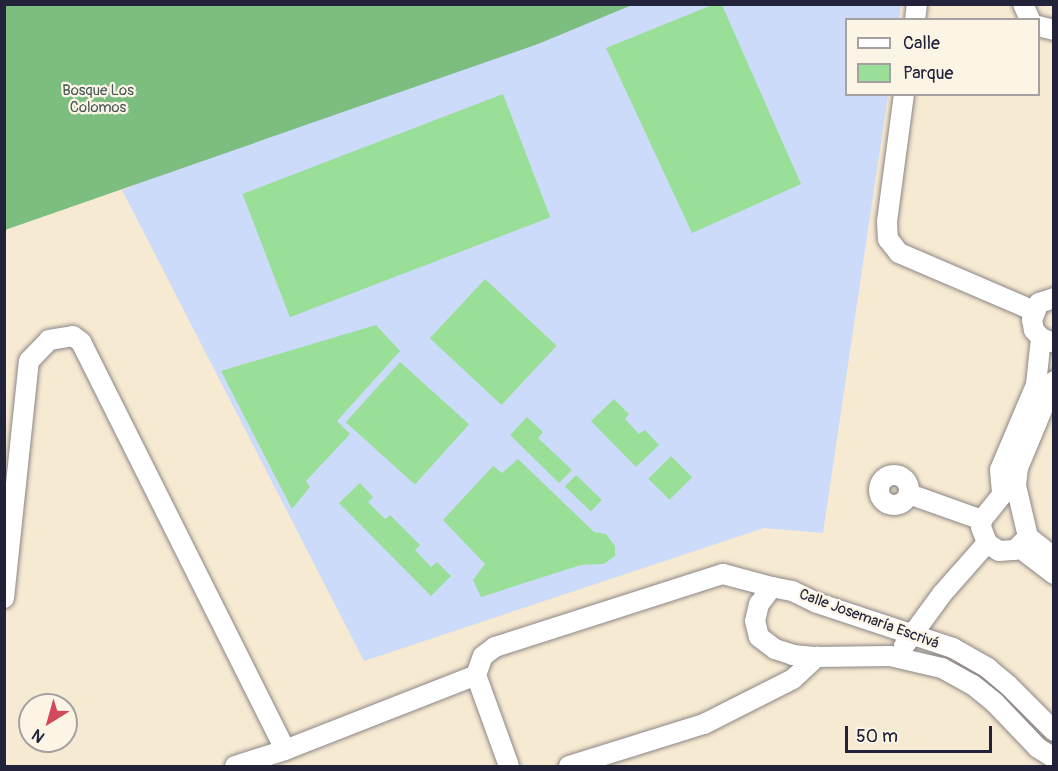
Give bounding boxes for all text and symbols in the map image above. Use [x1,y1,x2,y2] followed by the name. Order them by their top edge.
[845,18,1040,96] legend
[903,32,940,55] text: Calle
[903,62,953,85] text: Parque
[62,81,134,116] park label: Bosque Los Colomos
[797,585,941,653] street label: Calle Josemaría Escrivá
[18,693,78,753] north arrow
[848,714,995,752] scale bar
[28,725,49,747] text: N
[856,725,898,748] text: 50 m

